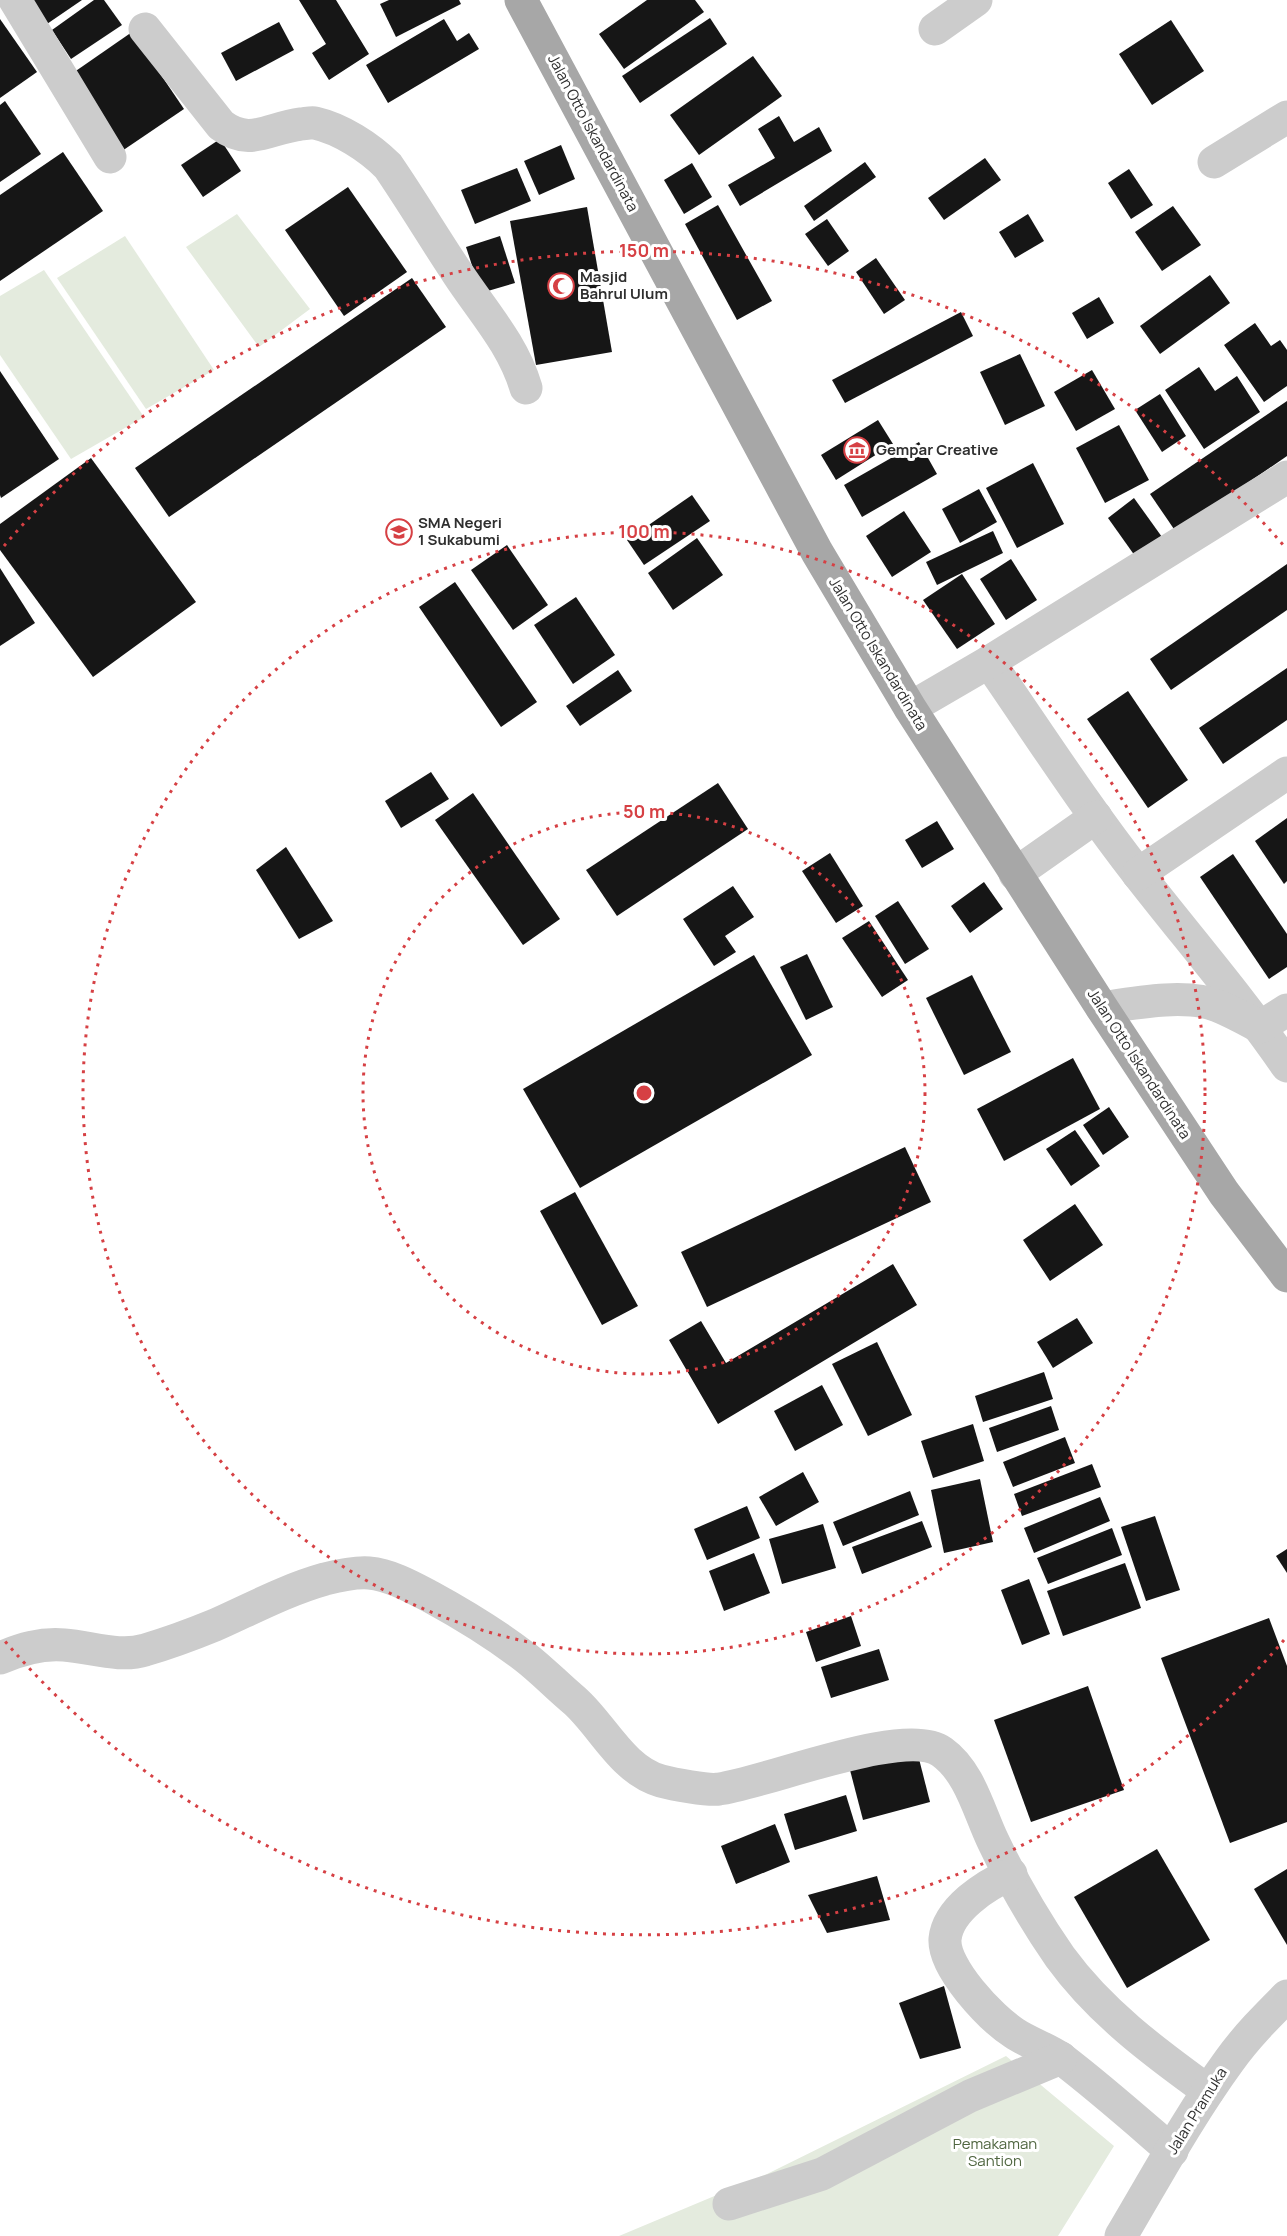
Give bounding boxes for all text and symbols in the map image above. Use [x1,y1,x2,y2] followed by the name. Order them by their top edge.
[543,50,644,215] street label: Jalan Otto Iskandardinata
[619,238,669,262] text: 150 m
[580,266,668,304] place label: Masjid Bahrul Ulum
[546,271,576,301] mosque icon: Masjid Bahrul Ulum
[842,435,872,465] museum icon: Gempar Creative
[876,439,998,460] place label: Gempar Creative
[418,512,502,550] place label: SMA Negeri 1 Sukabumi
[384,517,414,547] school or university icon: SMA Negeri 1 Sukabumi
[618,519,670,543] text: 100 m
[824,573,933,734] street label: Jalan Otto Iskandardinata
[623,799,665,823] text: 50 m
[1083,984,1196,1143] street label: Jalan Otto Iskandardinata
[634,1083,654,1103] centre of rings
[1161,2063,1232,2158] street label: Jalan Pramuka
[953,2133,1037,2171] park label: Pemakaman Santion

